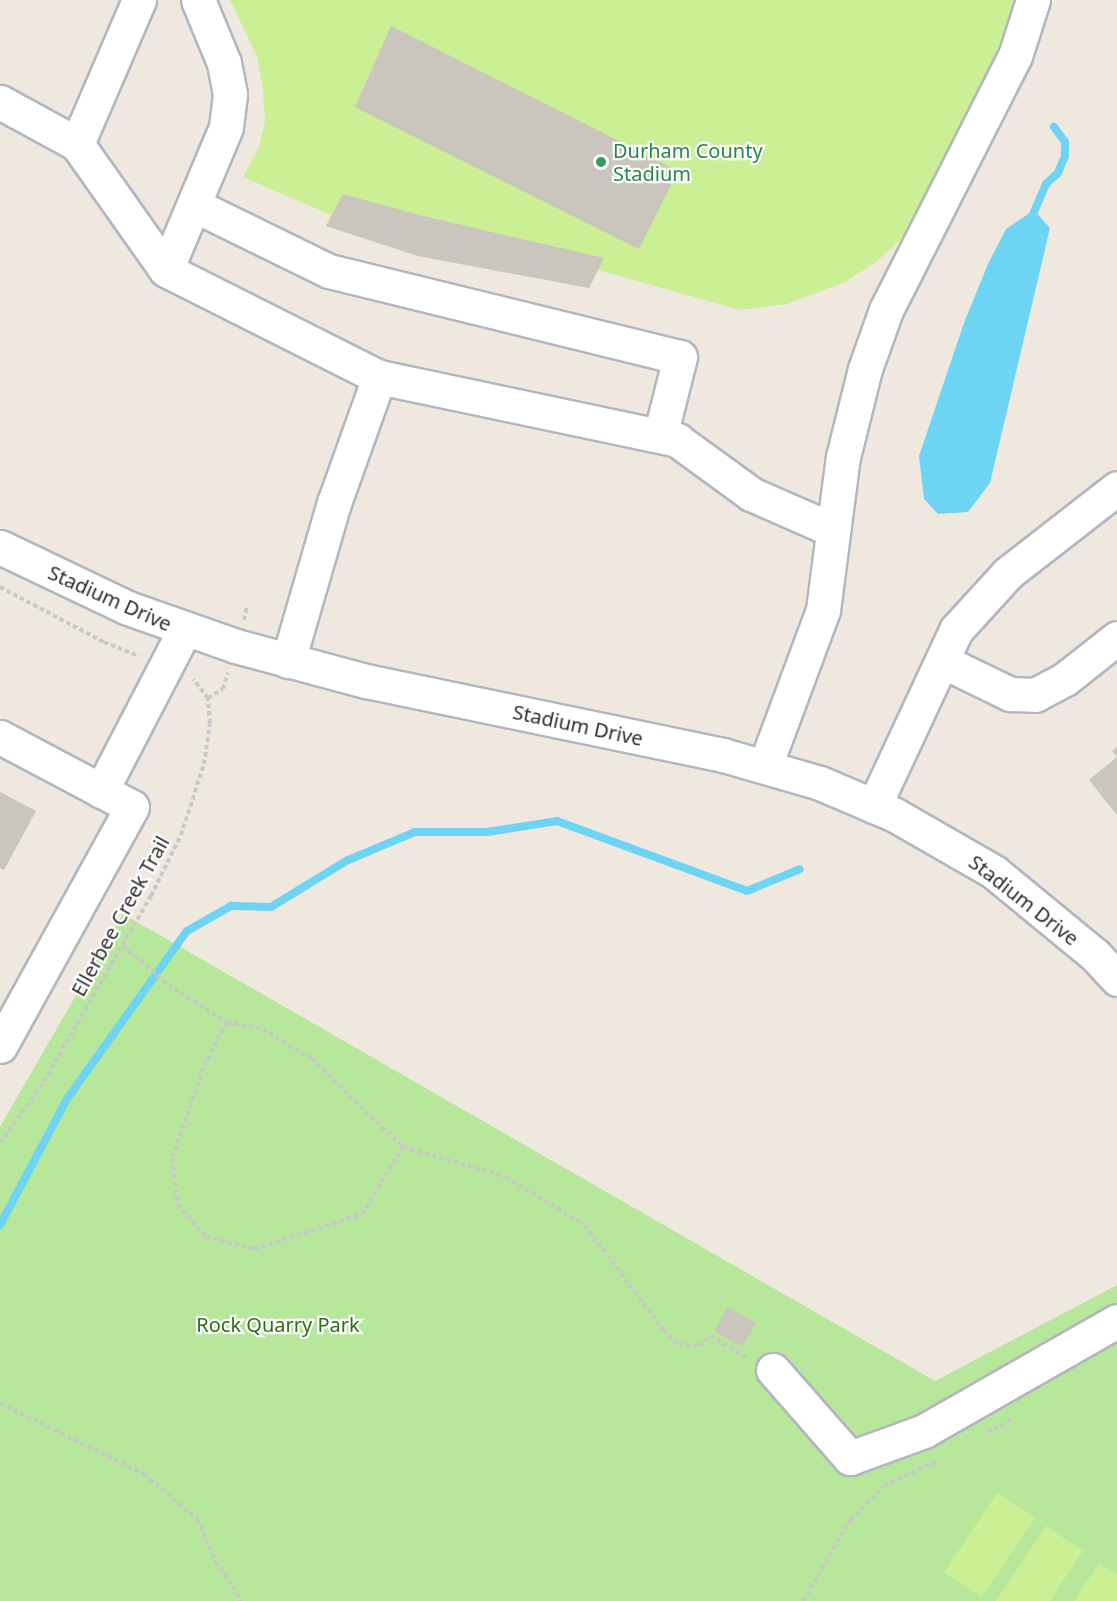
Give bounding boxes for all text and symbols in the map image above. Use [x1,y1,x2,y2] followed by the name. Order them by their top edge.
[613,138,763,185] place label: Durham County Stadium
[594,155,608,169] marker: Durham County Stadium
[45,560,175,636] street label: Stadium Drive
[511,699,645,751] street label: Stadium Drive
[66,832,174,1000] street label: Ellerbee Creek Trail
[964,850,1084,950] street label: Stadium Drive
[196,1312,360,1336] park label: Rock Quarry Park

